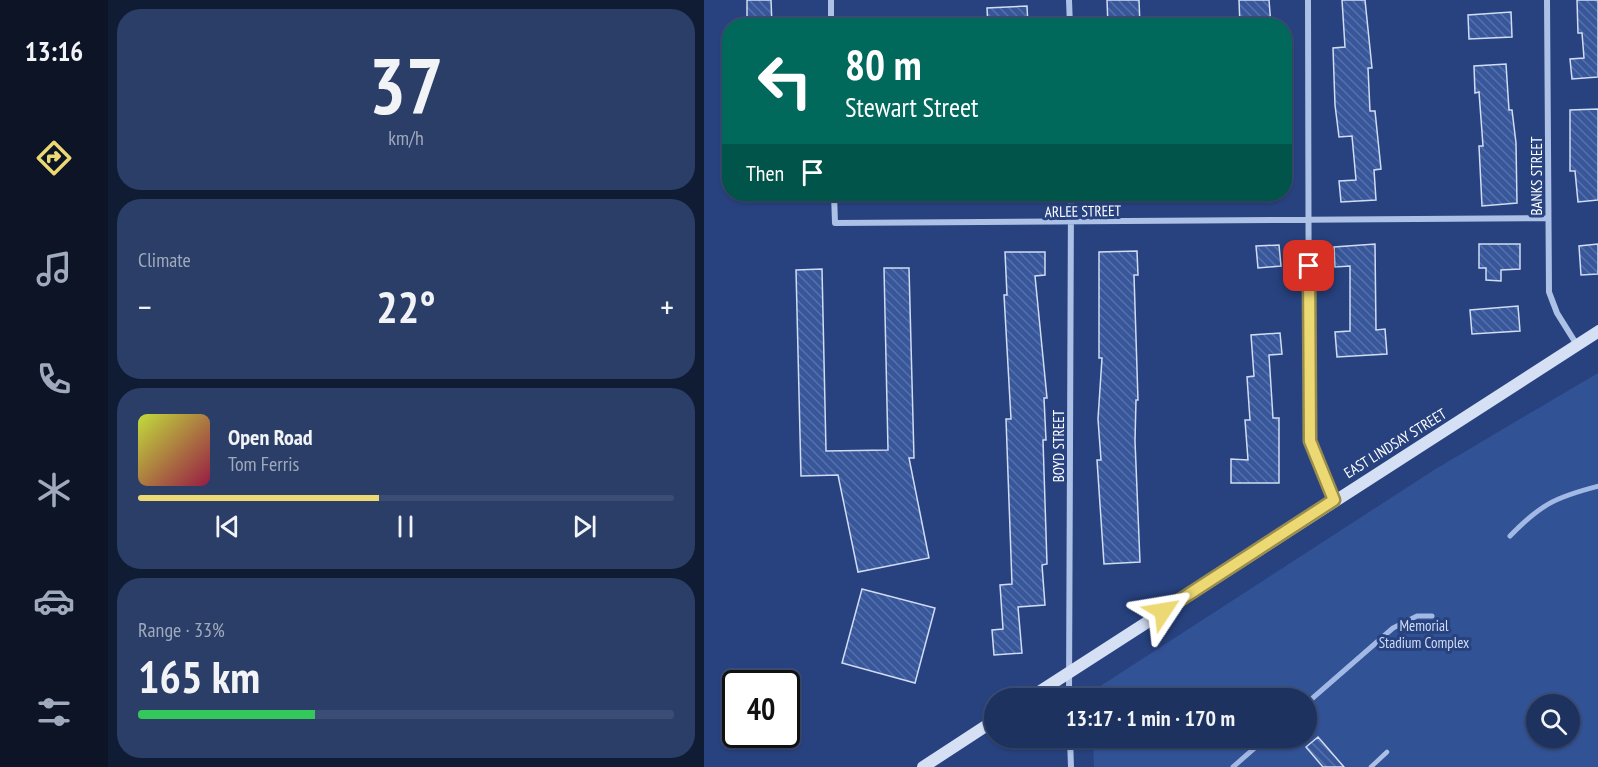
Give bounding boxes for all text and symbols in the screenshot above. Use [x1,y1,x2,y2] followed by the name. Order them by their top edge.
[25,34,83,68] text: 13:16
[369,35,443,136] text: 37
[845,37,922,92] text: 80 m
[746,42,824,120] icon: left
[845,90,979,124] text: Stewart Street
[388,125,424,151] text: km/h
[1527,136,1546,216] street label: BANKS STREET
[33,137,75,179] icon: directions
[796,156,829,189] icon: arrive
[746,159,784,187] text: Then
[1045,201,1122,221] street label: ARLEE STREET
[1283,240,1334,291] pin
[138,247,191,273] text: Climate
[33,248,75,290] icon: music
[1292,249,1325,282] icon: arrive
[376,277,436,335] text: 22°
[138,285,152,328] text: −
[660,285,674,328] text: +
[33,358,75,400] icon: phone
[1340,404,1450,482] street label: EAST LINDSAY STREET
[1049,409,1068,482] street label: BOYD STREET
[228,423,313,451] text: Open Road
[228,451,299,477] text: Tom Ferris
[33,469,75,511] icon: climate
[211,510,244,543] icon: previous
[389,510,422,543] icon: pause
[568,510,601,543] icon: next
[1131,579,1195,643] position arrow
[33,580,75,622] icon: car
[1379,616,1469,652] park label: Memorial Stadium Complex
[138,617,225,643] text: Range · 33%
[138,647,260,705] text: 165 km
[722,670,800,748] speed limit sign: 40
[33,691,75,733] icon: filters
[1526,694,1580,748] map controls
[1526,694,1580,748] button: search
[1066,704,1235,732] text: 13:17 · 1 min · 170 m

